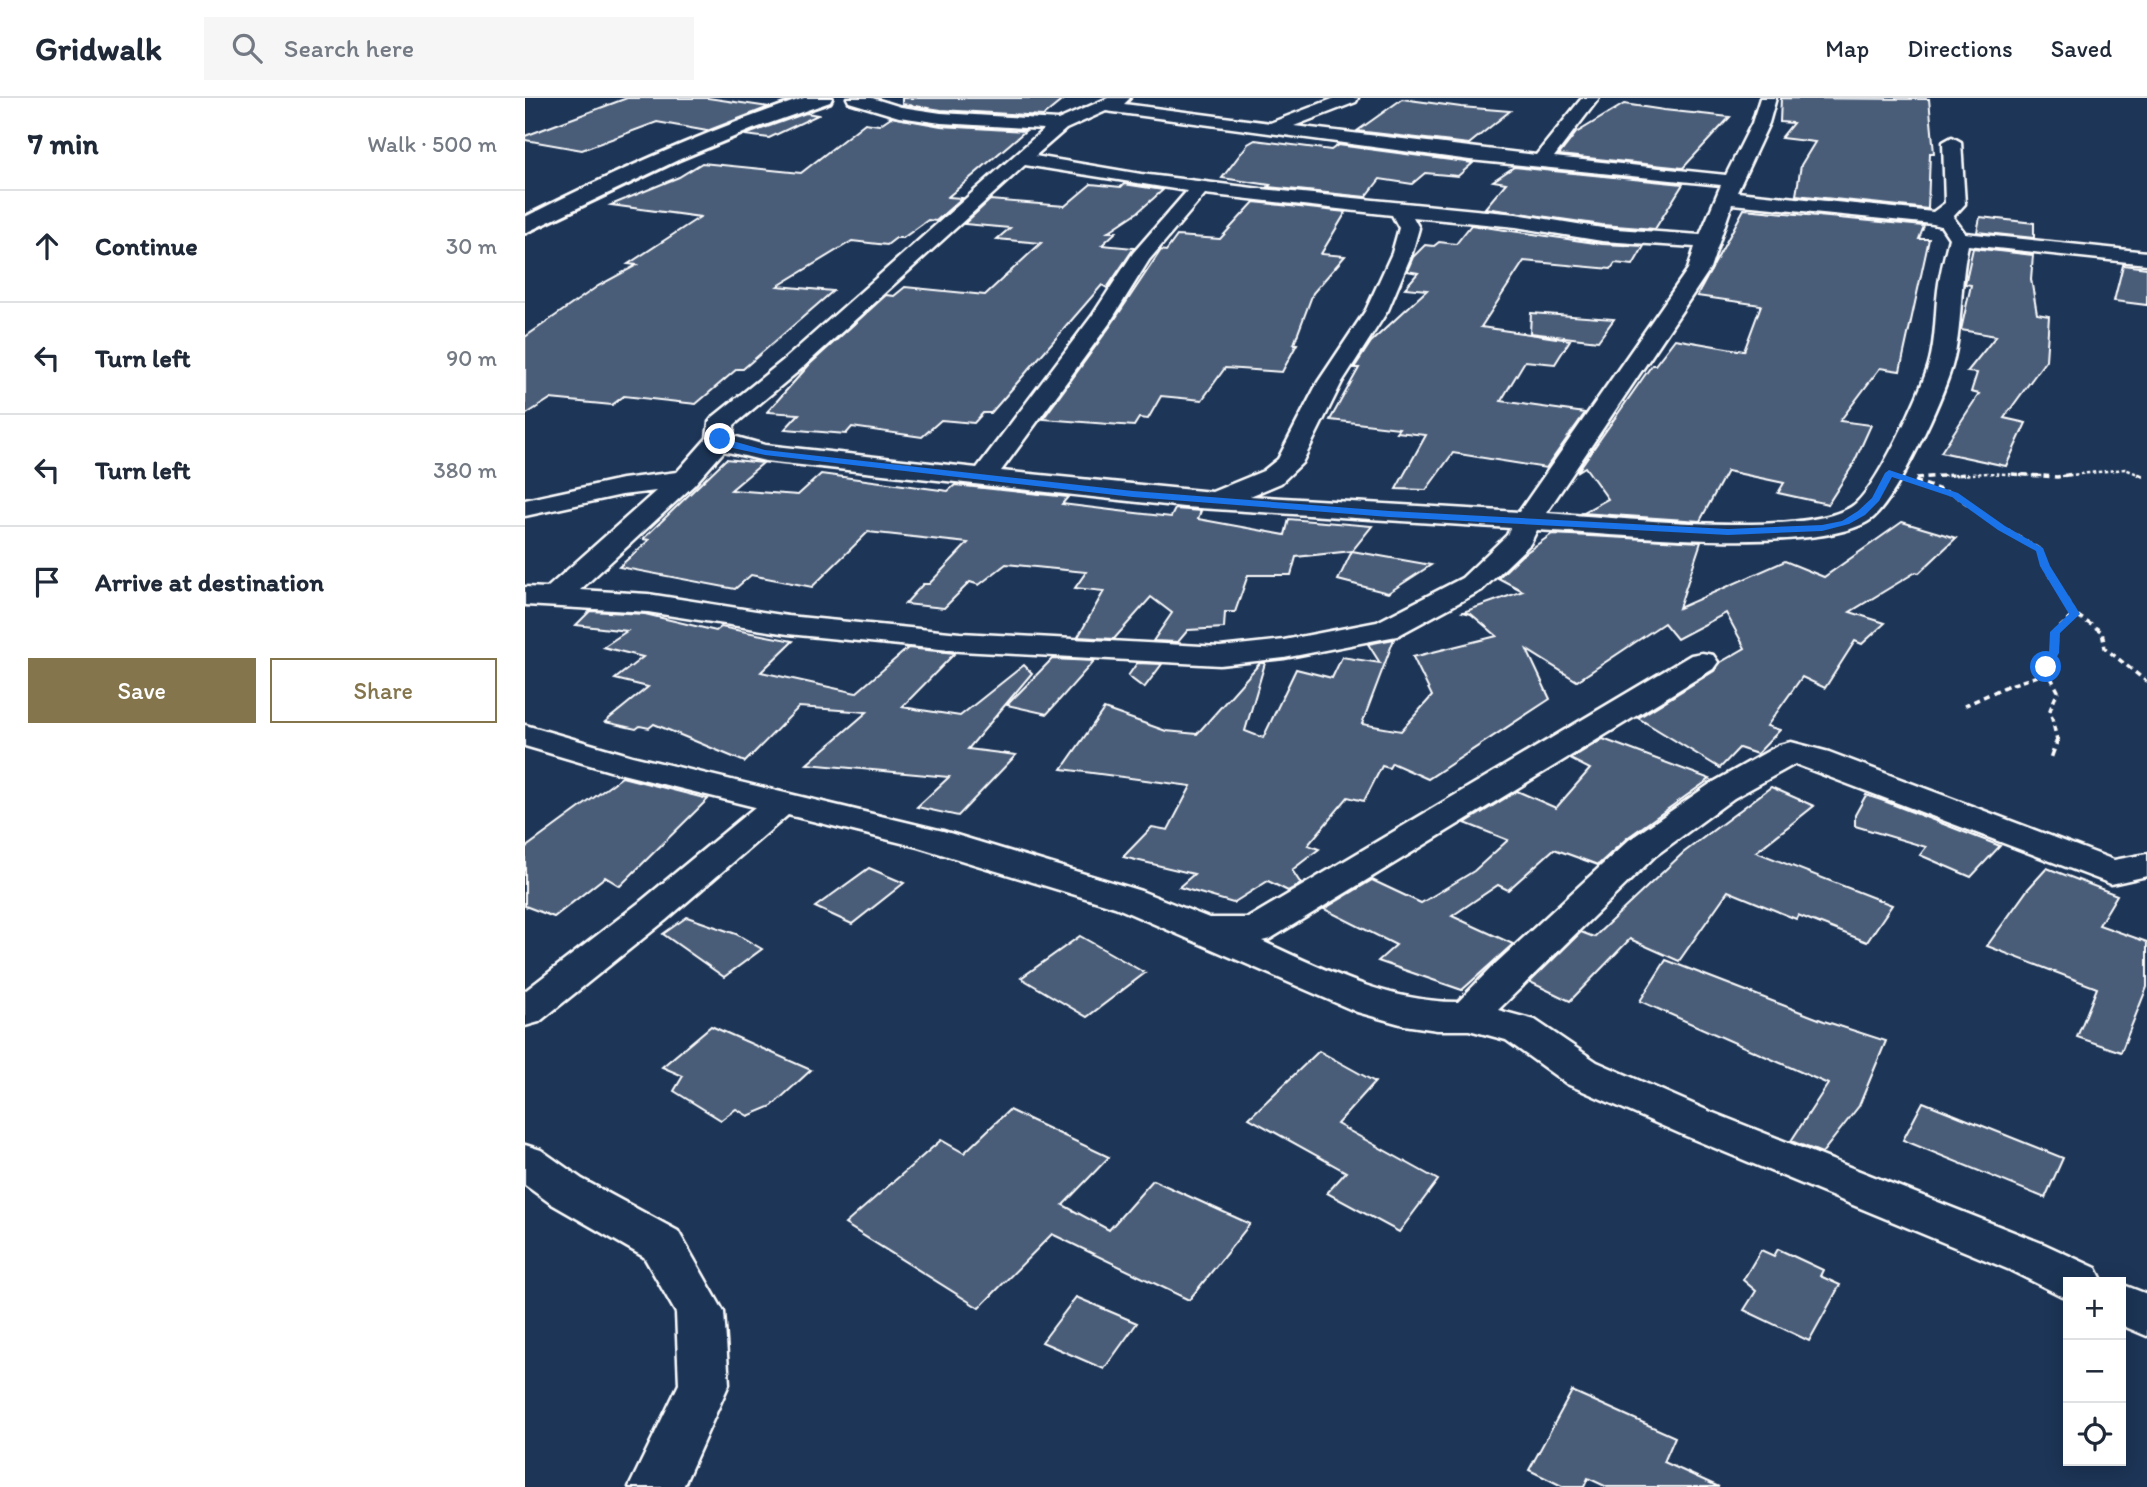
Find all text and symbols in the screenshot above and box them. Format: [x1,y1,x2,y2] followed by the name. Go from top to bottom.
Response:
[204,17,694,80] search box
[35,29,162,68] text: Gridwalk
[228,29,266,67] icon: search
[284,32,414,64] text: Search here
[1825,34,1869,63] text: Map
[1907,34,2013,63] text: Directions
[2051,34,2112,63] text: Saved
[28,125,99,162] text: 7 min
[367,130,497,158] text: Walk · 500 m
[28,227,66,265] icon: ahead
[95,230,198,262] text: Continue
[446,232,497,260] text: 30 m
[28,339,66,377] icon: left
[95,342,191,374] text: Turn left
[446,344,497,372] text: 90 m
[704,423,735,454] route end
[28,451,66,489] icon: left
[95,454,191,486] text: Turn left
[433,456,497,484] text: 380 m
[28,563,66,601] icon: arrive
[95,566,324,598] text: Arrive at destination
[2030,651,2061,682] route start
[28,658,256,723] button: Save
[270,658,497,723] button: Share
[2063,1277,2126,1466] map controls
[2063,1277,2126,1340] button: +
[2063,1340,2126,1403] button: −
[2063,1403,2126,1466] button: locate

